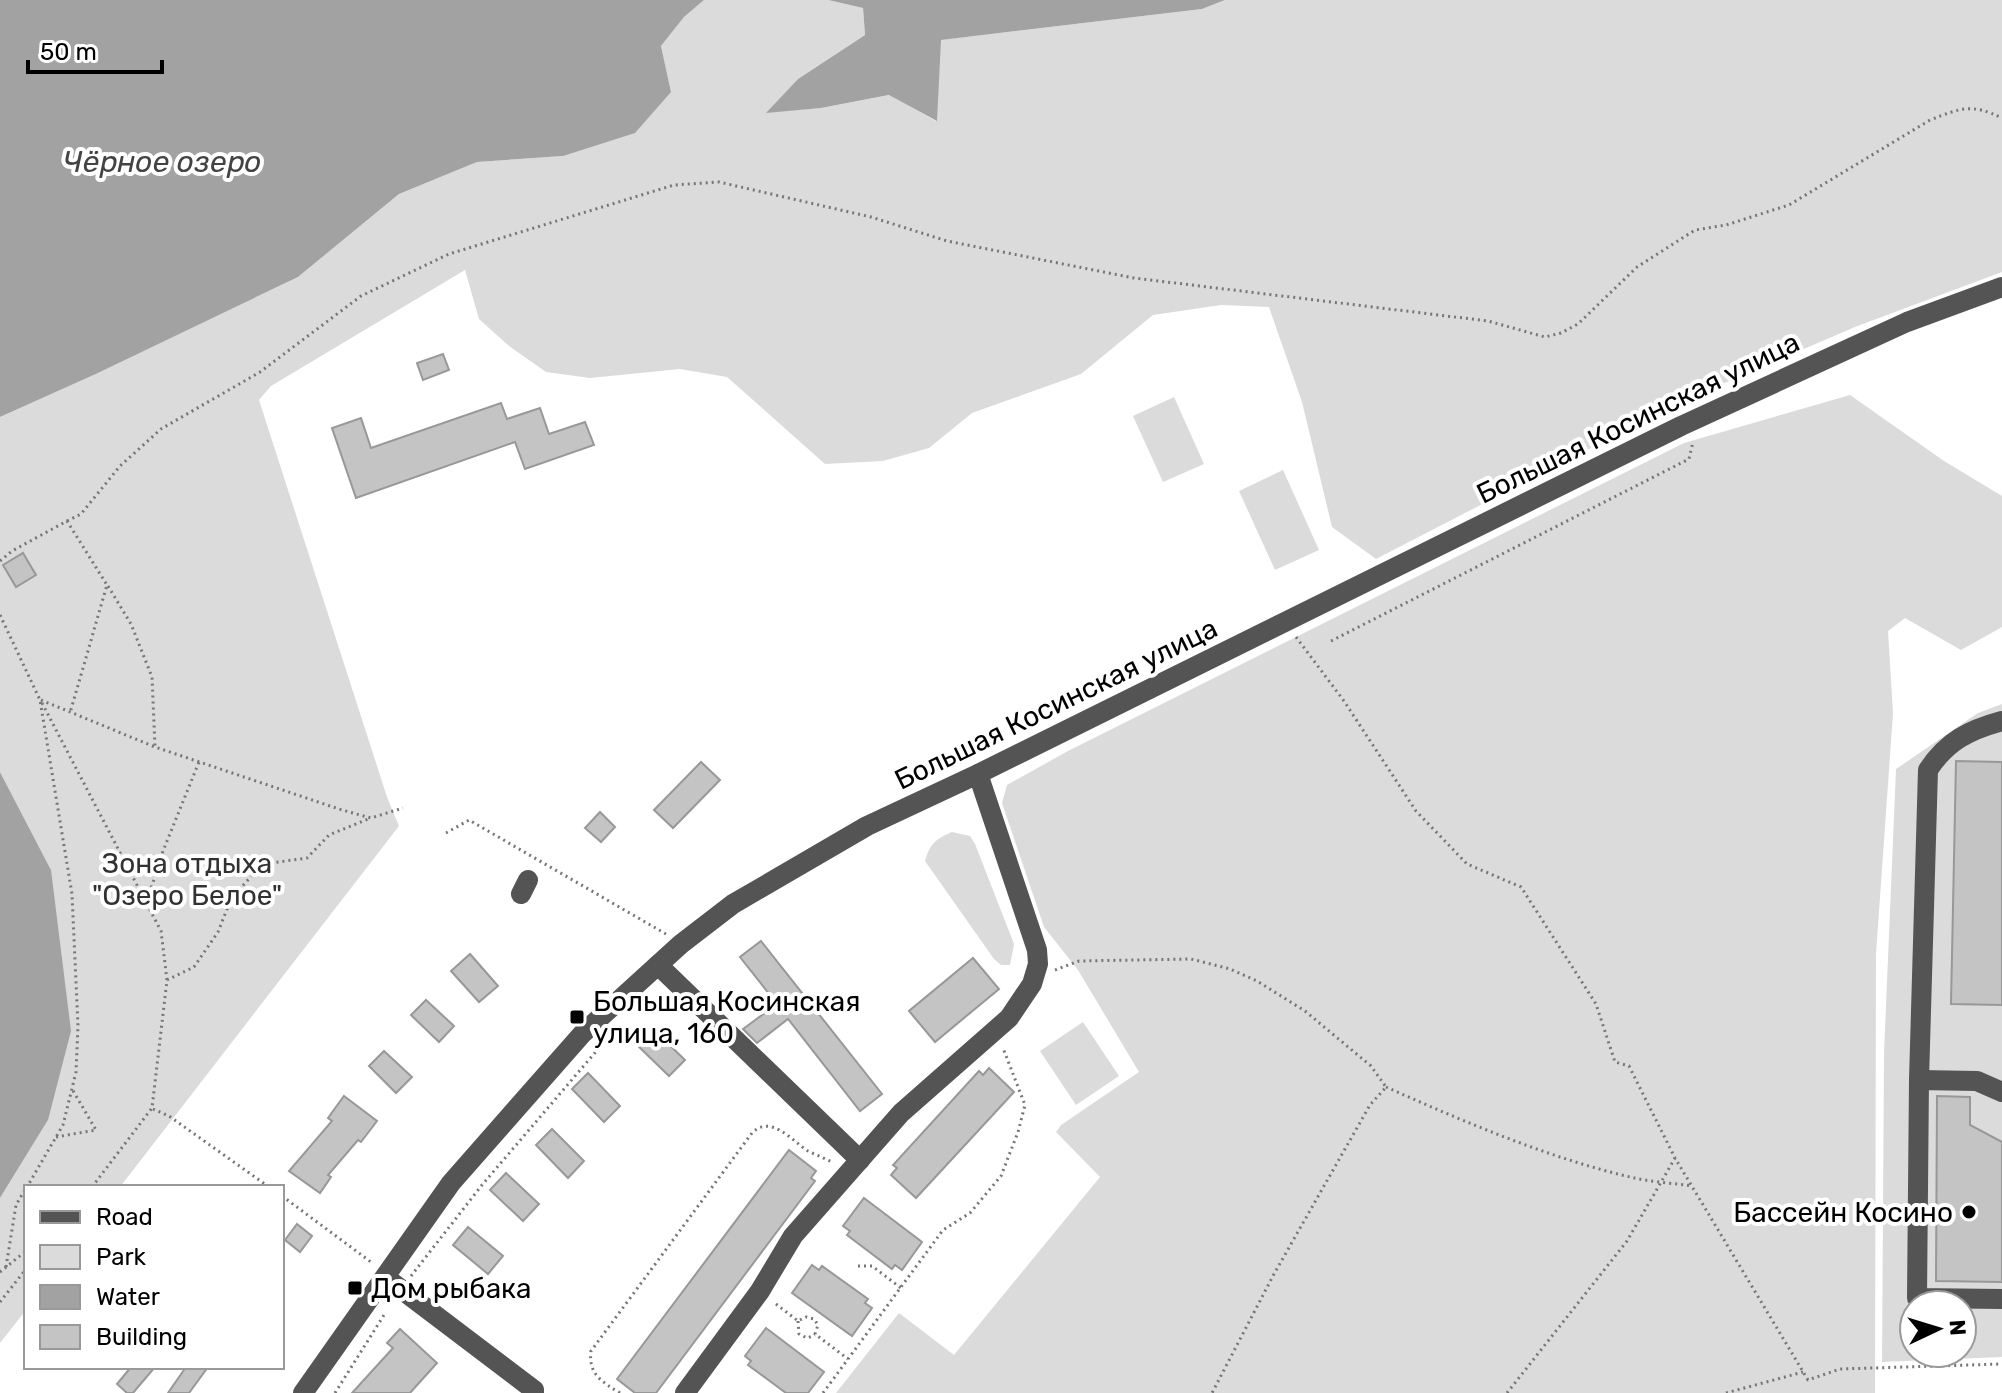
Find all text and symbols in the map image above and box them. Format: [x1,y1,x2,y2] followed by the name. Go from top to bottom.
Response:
[28,24,162,74] scale bar
[40,38,97,66] text: 50 m
[62,144,262,180] water label: Чёрное озеро
[1471,325,1805,511] street label: Большая Косинская улица
[889,611,1223,797] street label: Большая Косинская улица
[92,847,282,912] park label: Зона отдыха "Озеро Белое"
[593,985,861,1050] place label: Большая Косинская улица, 160
[568,1008,586,1026] marker: Большая Косинская улица, 160
[24,1185,284,1369] legend
[1733,1196,1953,1229] place label: Бассейн Косино
[96,1203,153,1231] text: Road
[1960,1203,1978,1221] marker: Бассейн Косино
[96,1243,147,1271] text: Park
[371,1272,532,1305] place label: Дом рыбака
[346,1279,364,1297] marker: Дом рыбака
[96,1283,160,1311] text: Water
[1898,1289,1978,1369] north arrow
[1943,1319,1971,1336] text: N
[96,1323,187,1351] text: Building

